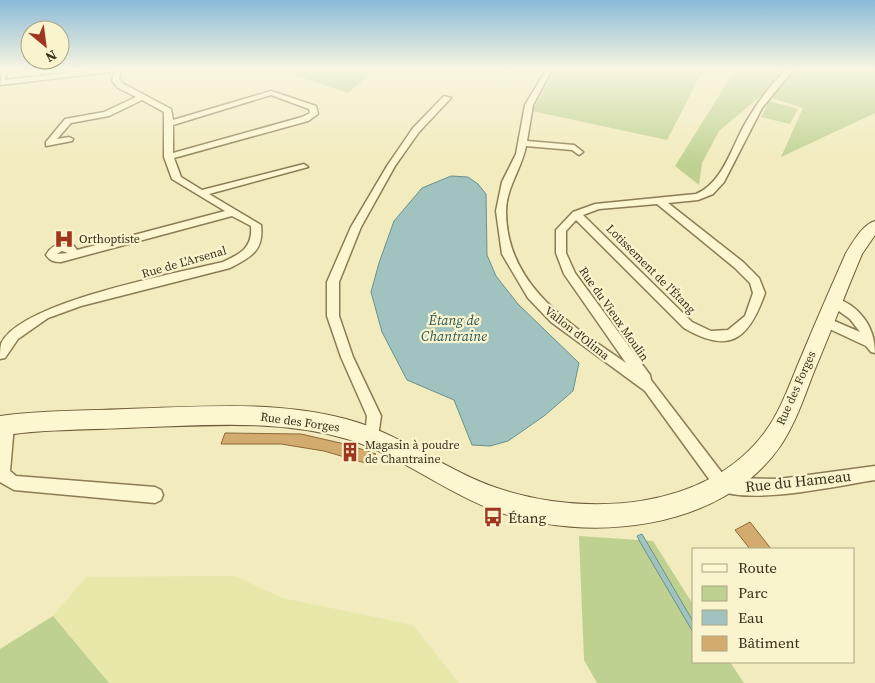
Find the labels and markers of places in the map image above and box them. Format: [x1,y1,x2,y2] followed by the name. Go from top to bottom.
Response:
[53,228,75,250] hospital icon: Orthoptiste
[79,231,140,247] place label: Orthoptiste
[365,437,460,467] place label: Magasin à poudre de Chantraine
[339,441,361,463] building icon: Magasin à poudre de Chantraine
[482,506,504,528] bus stop icon: Étang
[508,507,547,528] place label: Étang

